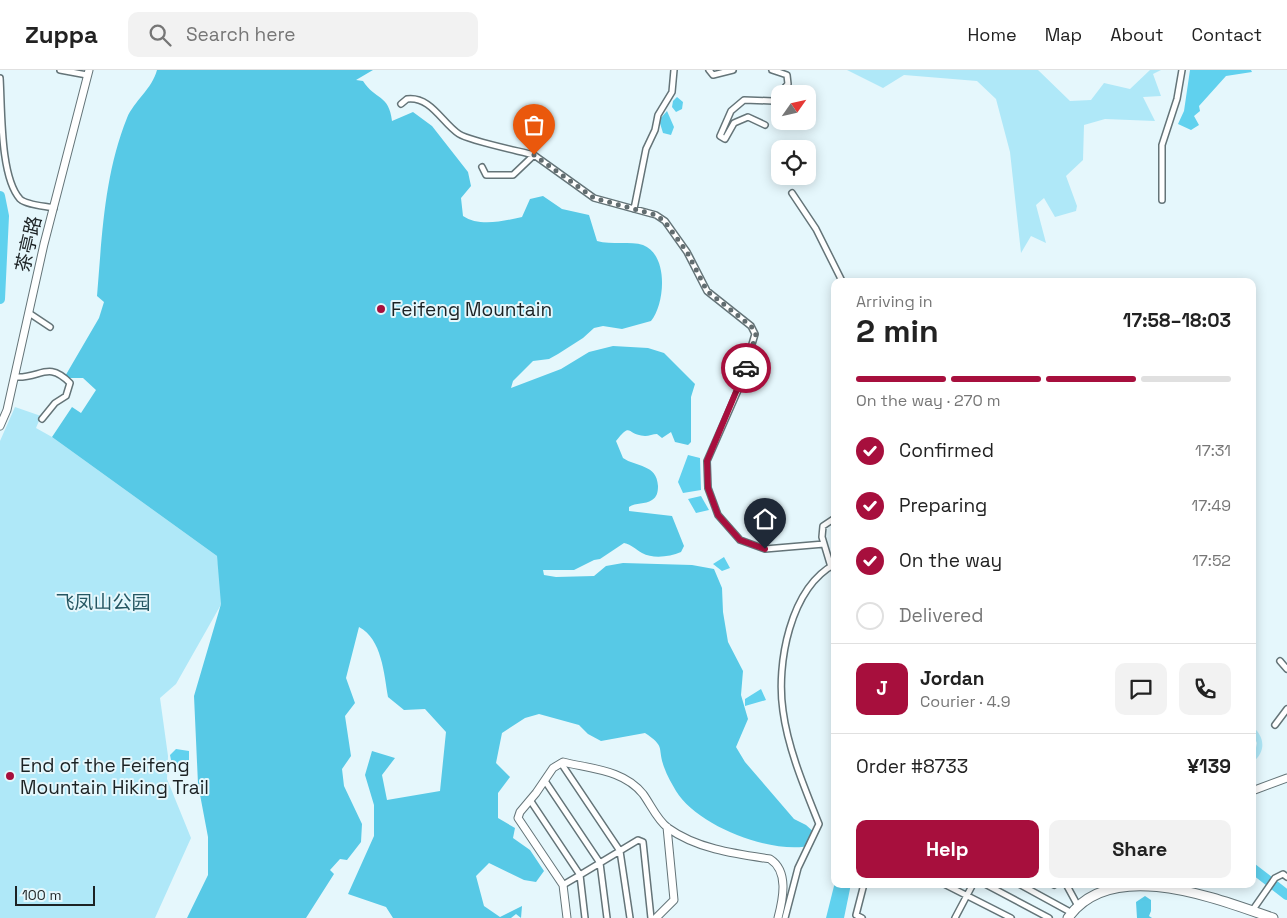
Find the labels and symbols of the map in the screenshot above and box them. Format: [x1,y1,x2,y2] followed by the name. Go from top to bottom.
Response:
[771,85,816,130] north arrow
[513,104,555,155] pin
[10,214,47,275] street label: 茶亭路
[391,297,552,322] place label: Feifeng Mountain
[375,303,387,315] marker: Feifeng Mountain
[721,343,771,393] courier
[744,498,786,549] pin
[55,590,151,615] park label: 飞凤山公园
[20,753,209,800] place label: End of the Feifeng Mountain Hiking Trail
[4,770,16,782] marker: End of the Feifeng Mountain Hiking Trail
[15,883,95,906] scale bar

